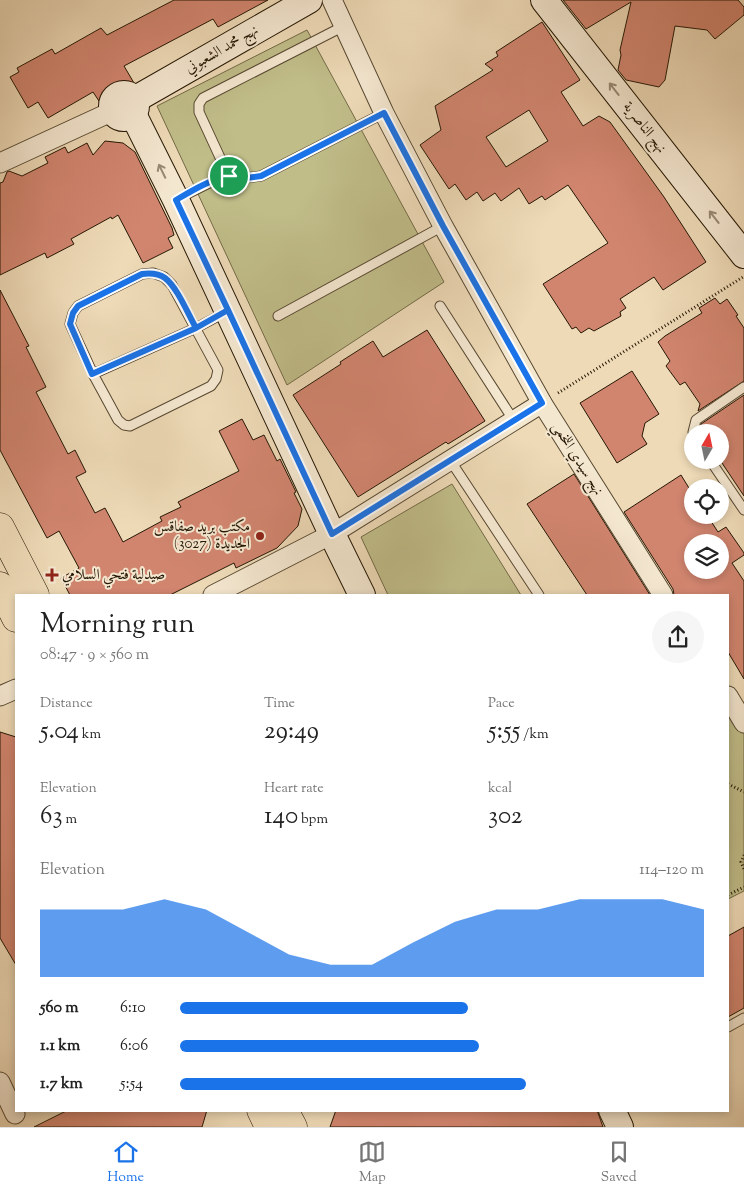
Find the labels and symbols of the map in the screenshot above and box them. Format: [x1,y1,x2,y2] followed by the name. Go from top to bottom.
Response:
[181,20,264,81] street label: نهج محمد الشعبوني
[608,83,619,96] one-way arrow
[616,98,671,159] street label: نهج الناصرية
[208,155,250,197] pin
[157,164,166,179] one-way arrow
[709,210,719,224] one-way arrow
[544,418,608,501] street label: نهج سيدي اللخمي
[684,424,729,469] north arrow
[154,517,250,555] place label: مكتب بريد صفاقس الجديدة (3027)
[254,530,266,542] marker: مكتب بريد صفاقس الجديدة (3027)
[62,565,165,588] place label: صيدلية فتحي السلامي
[46,569,58,581] marker: صيدلية فتحي السلامي

